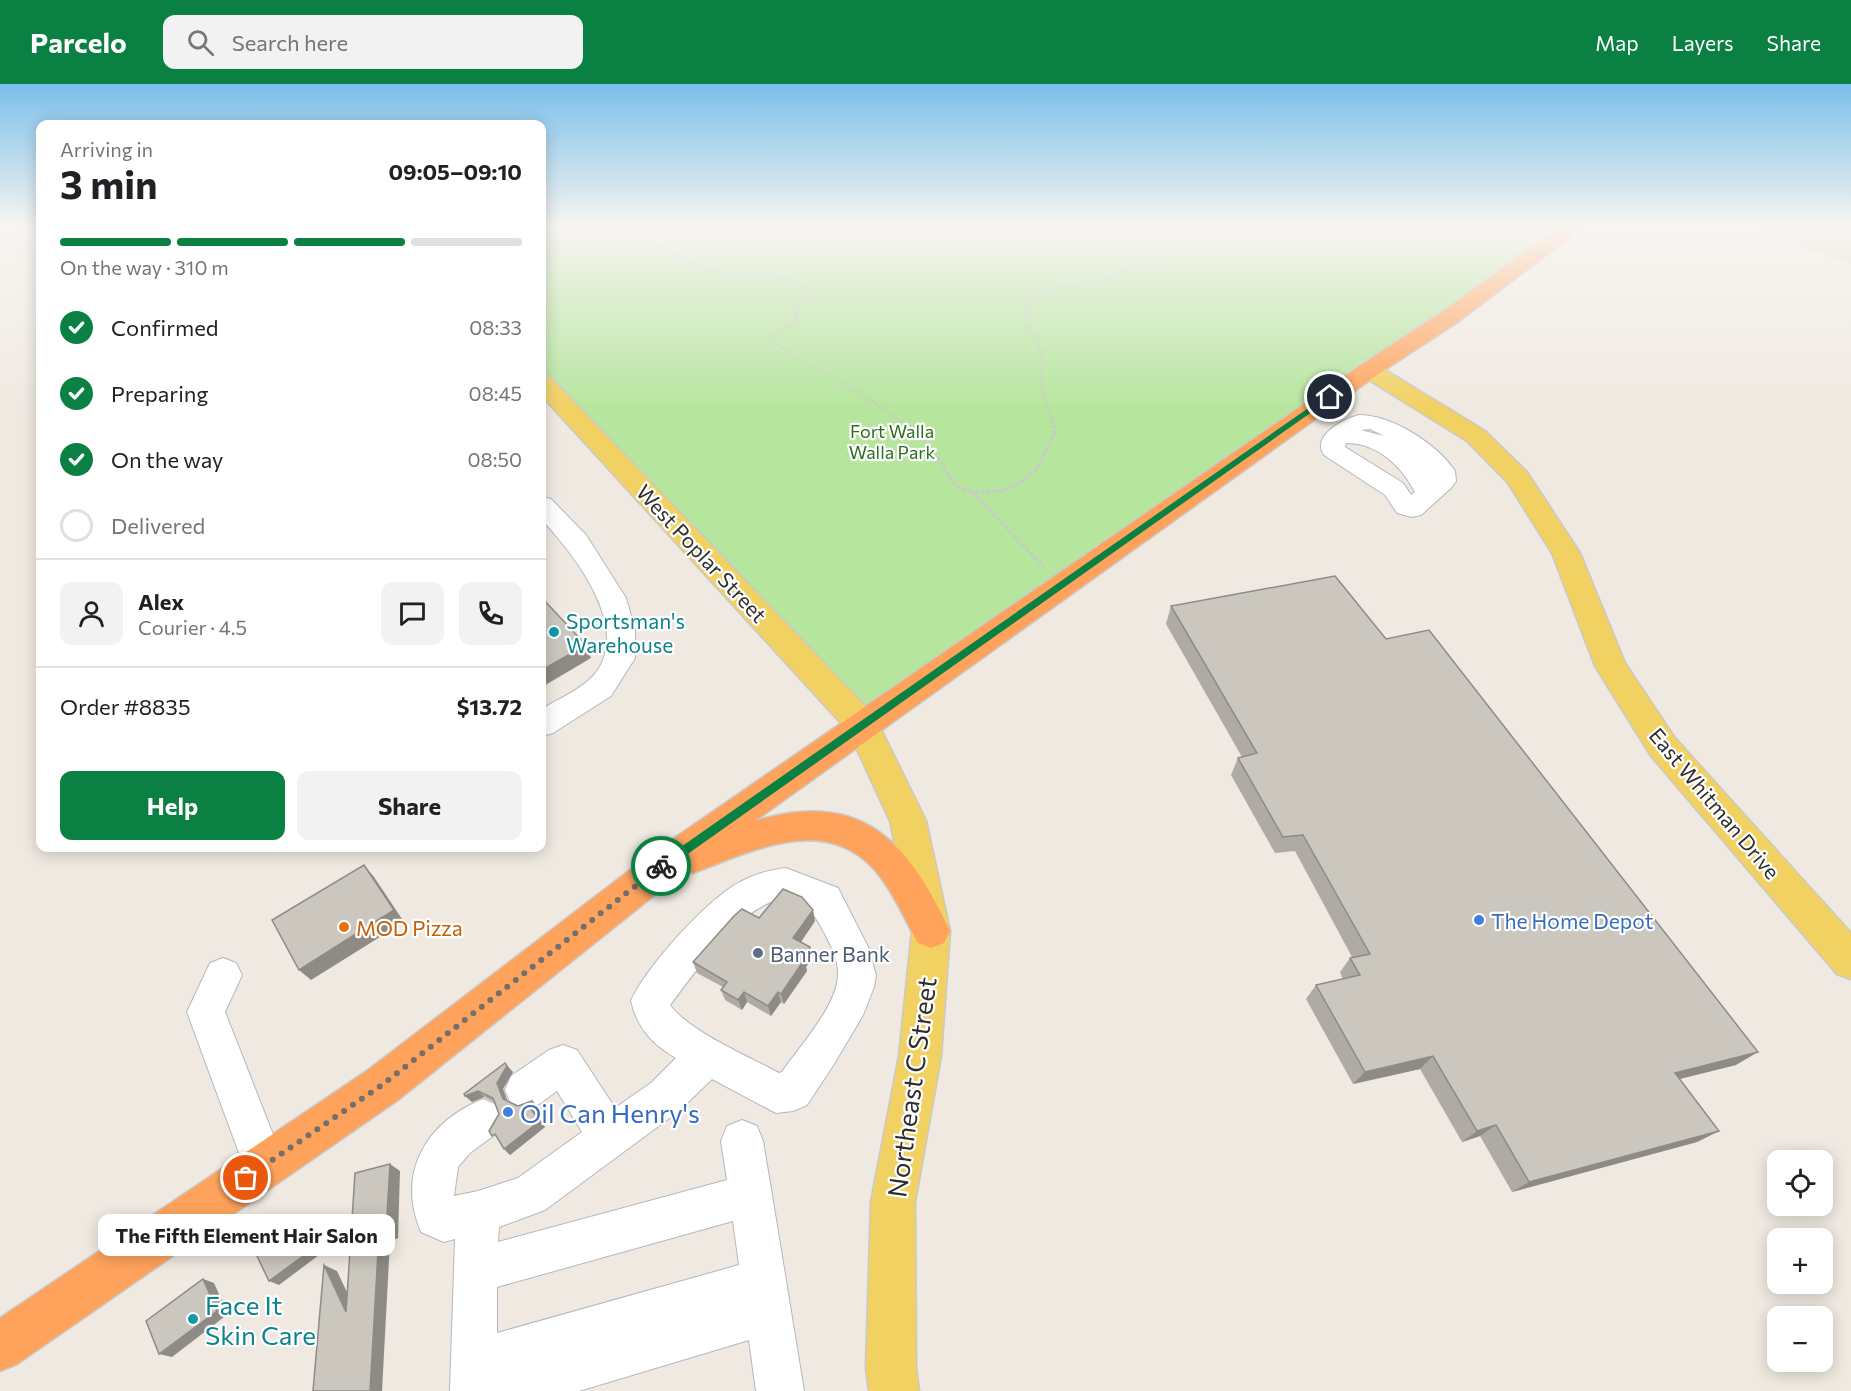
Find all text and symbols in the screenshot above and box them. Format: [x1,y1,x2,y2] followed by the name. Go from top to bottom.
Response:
[163,15,583,69] search box
[30,25,127,59] text: Parcelo
[184,26,217,59] icon: search
[232,29,348,56] text: Search here
[1595,30,1639,55] text: Map
[1672,30,1734,55] text: Layers
[1767,30,1821,55] text: Share
[60,137,153,161] text: Arriving in
[388,158,522,185] text: 09:05–09:10
[60,159,158,207] text: 3 min
[60,255,229,279] text: On the way · 310 m
[60,311,93,344] icon: check
[111,314,218,341] text: Confirmed
[469,315,522,339] text: 08:33
[1304,371,1355,422] pin
[60,377,93,410] icon: check
[111,380,208,407] text: Preparing
[1313,380,1346,413] icon: home
[469,381,522,405] text: 08:45
[849,420,935,463] park label: Fort Walla Walla Park
[60,443,93,476] icon: check
[111,446,223,473] text: On the way
[468,447,522,471] text: 08:50
[632,479,772,627] street label: West Poplar Street
[111,512,205,539] text: Delivered
[60,582,123,645] button: person
[381,582,444,645] button: chat
[459,582,522,645] button: phone
[138,588,184,615] text: Alex
[566,608,685,657] place label: Sportsman's Warehouse
[138,615,247,639] text: Courier · 4.5
[547,625,561,639] marker: Sportsman's Warehouse
[60,693,191,720] text: Order #8835
[457,693,522,720] text: $13.72
[1645,723,1785,883] street label: East Whitman Drive
[60,771,285,840] button: Help
[297,771,522,840] button: Share
[631,836,691,896] courier
[645,850,678,883] icon: bike
[1491,908,1653,933] place label: The Home Depot
[1472,913,1486,927] marker: The Home Depot
[356,915,463,940] place label: MOD Pizza
[337,920,351,934] marker: MOD Pizza
[770,941,890,966] place label: Banner Bank
[751,946,765,960] marker: Banner Bank
[880,975,942,1199] street label: Northeast C Street
[520,1097,700,1128] place label: Oil Can Henry's
[501,1105,515,1119] marker: Oil Can Henry's
[1767,1150,1833,1372] map controls
[1767,1150,1833,1216] button: locate
[220,1152,271,1203] pin
[229,1161,262,1194] icon: bag
[98,1214,394,1256] callout: The Fifth Element Hair Salon
[115,1223,378,1247] text: The Fifth Element Hair Salon
[1767,1228,1833,1294] button: +
[205,1289,316,1350] place label: Face It Skin Care
[1767,1306,1833,1372] button: −
[186,1312,200,1326] marker: Face It Skin Care

